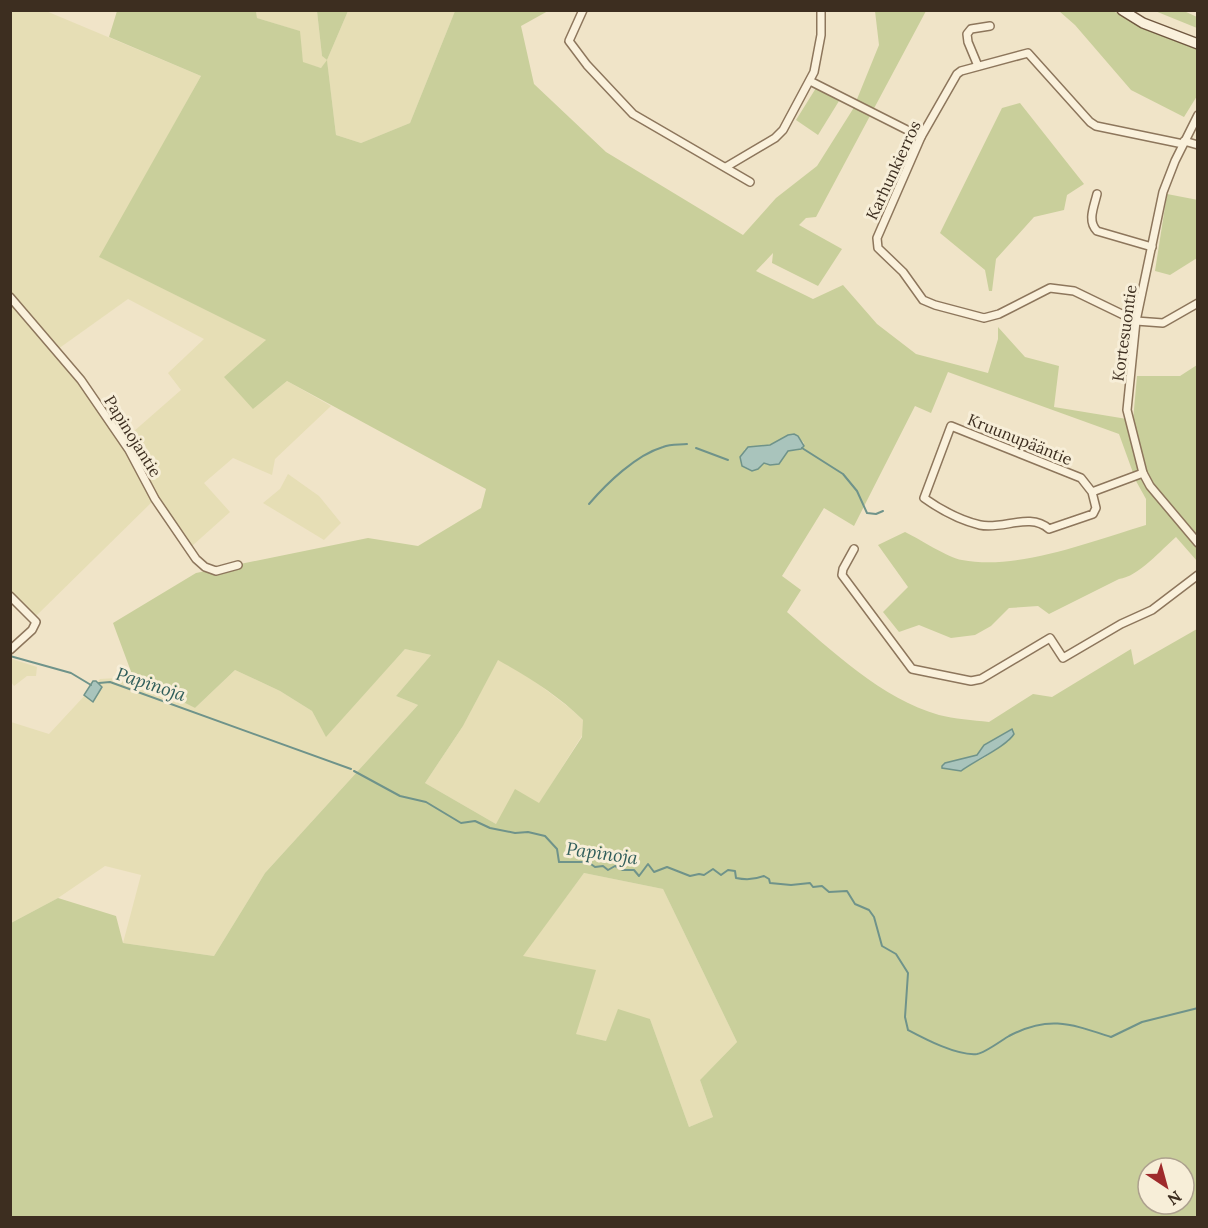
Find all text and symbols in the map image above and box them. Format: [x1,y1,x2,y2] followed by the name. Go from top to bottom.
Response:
[861,117,925,223] street label: Karhunkierros
[1107,283,1141,383] street label: Kortesuontie
[100,392,166,481] street label: Papinojantie
[965,409,1076,469] street label: Kruunupääntie
[113,662,189,706] water label: Papinoja
[565,837,639,869] water label: Papinoja
[1136,1156,1196,1216] north arrow
[1164,1186,1186,1210] text: N

